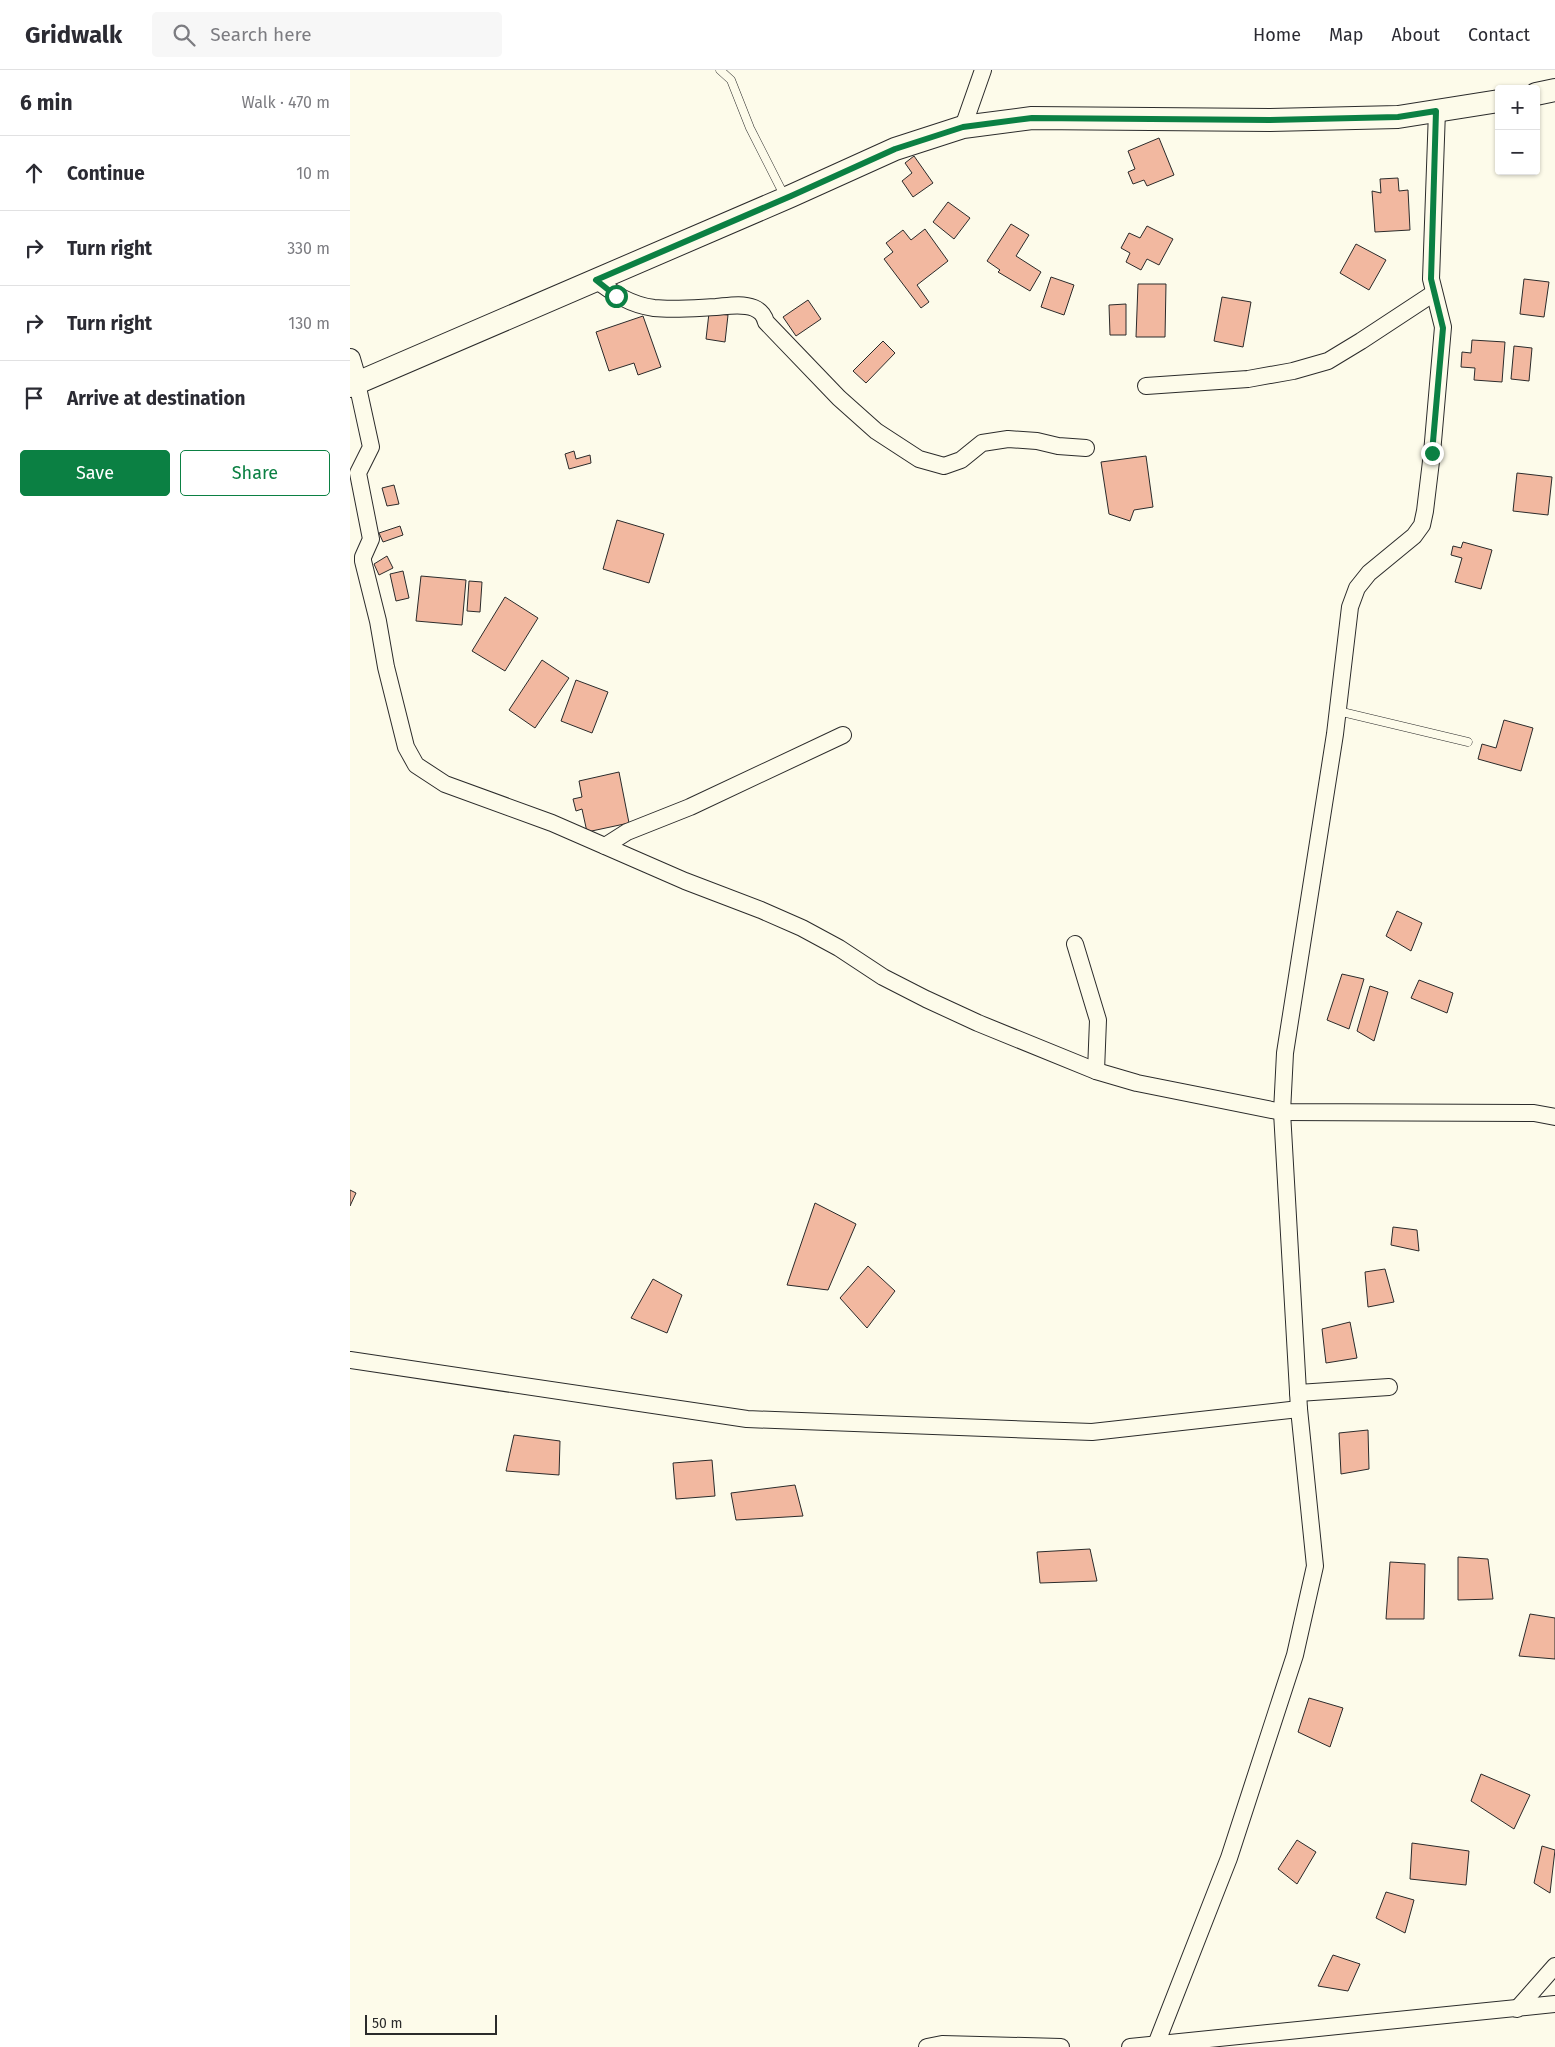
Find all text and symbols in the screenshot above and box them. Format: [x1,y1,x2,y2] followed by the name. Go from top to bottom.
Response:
[152,12,502,57] search box
[25,21,122,49] text: Gridwalk
[170,21,198,49] icon: search
[210,23,312,46] text: Search here
[1253,24,1301,46] text: Home
[1329,24,1363,46] text: Map
[1391,24,1440,46] text: About
[1468,24,1530,46] text: Contact
[1495,85,1540,175] map controls
[1495,85,1540,130] button: +
[20,90,73,116] text: 6 min
[242,93,330,112] text: Walk · 470 m
[1495,130,1540,175] button: −
[20,159,48,187] icon: ahead
[67,162,145,185] text: Continue
[296,164,330,183] text: 10 m
[20,234,48,262] icon: right
[67,237,152,260] text: Turn right
[287,239,330,258] text: 330 m
[605,285,628,308] route start
[20,309,48,337] icon: right
[67,312,152,335] text: Turn right
[288,314,330,333] text: 130 m
[20,384,48,412] icon: arrive
[67,387,246,410] text: Arrive at destination
[1421,442,1444,465] route end
[20,450,170,496] button: Save
[180,450,330,496] button: Share
[365,2012,498,2035] scale bar
[372,2015,403,2032] text: 50 m

